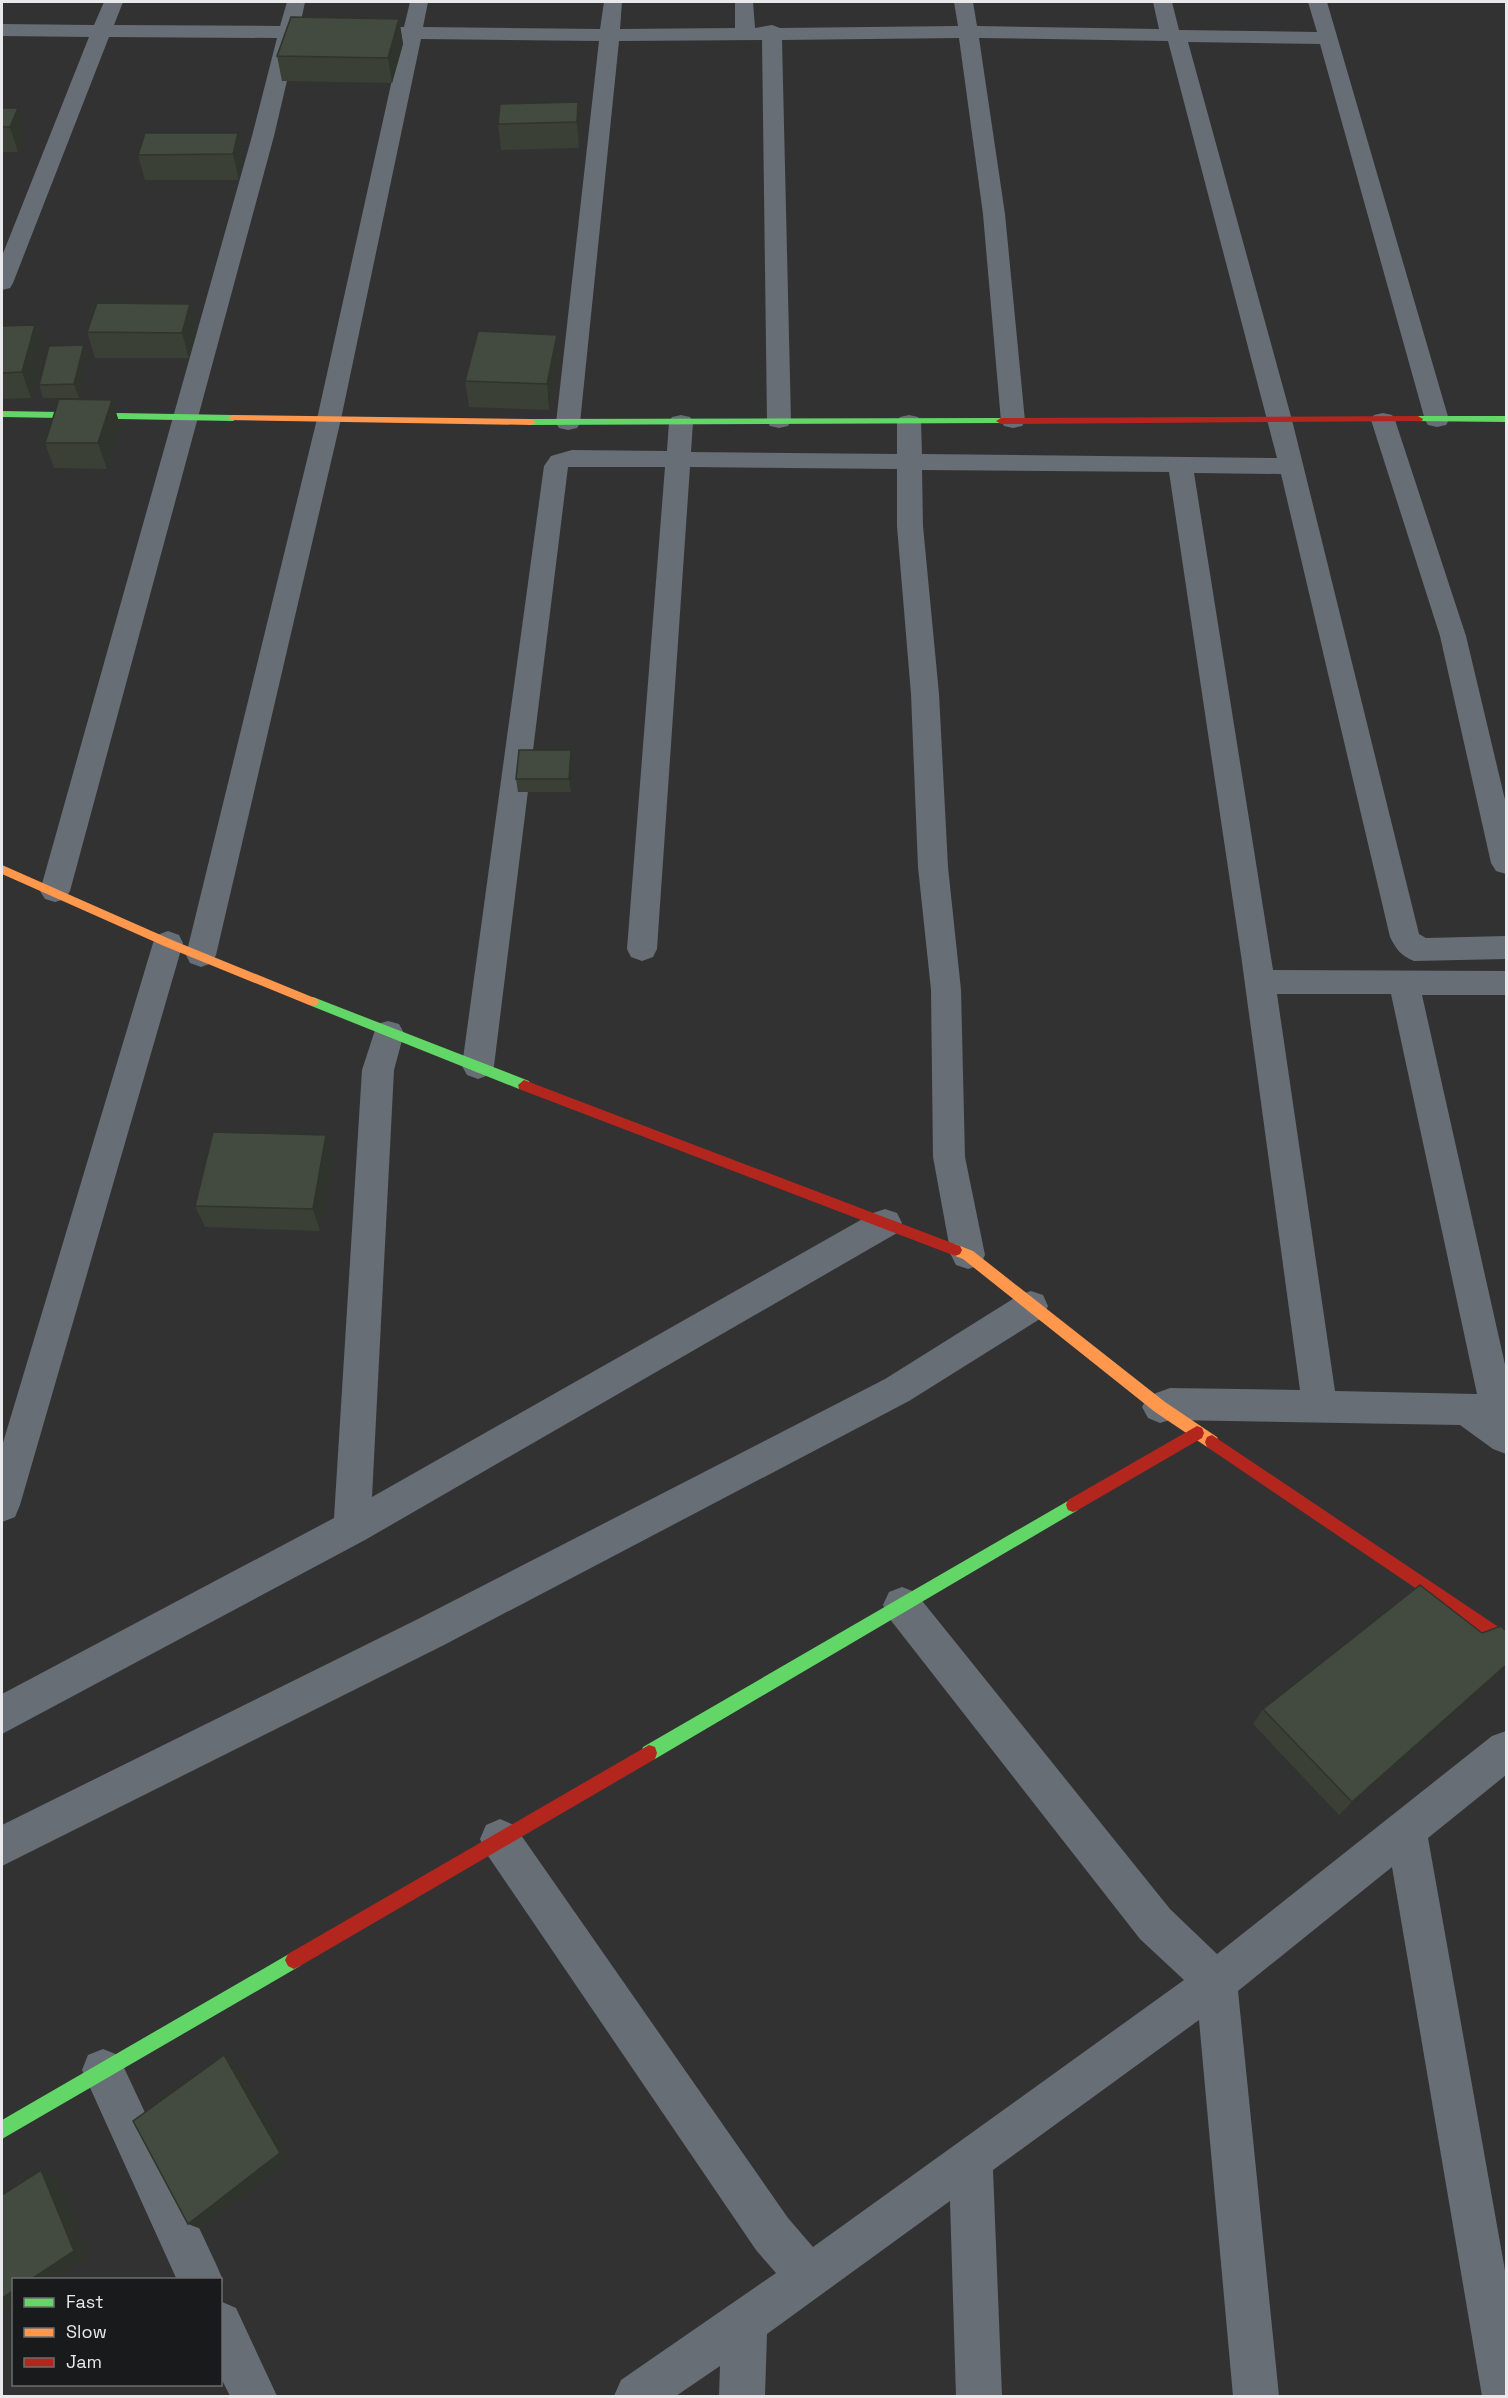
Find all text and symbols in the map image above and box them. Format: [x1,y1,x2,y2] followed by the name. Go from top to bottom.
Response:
[12,2278,222,2386] legend
[66,2290,103,2313] text: Fast
[66,2320,107,2343] text: Slow
[66,2350,102,2373] text: Jam

